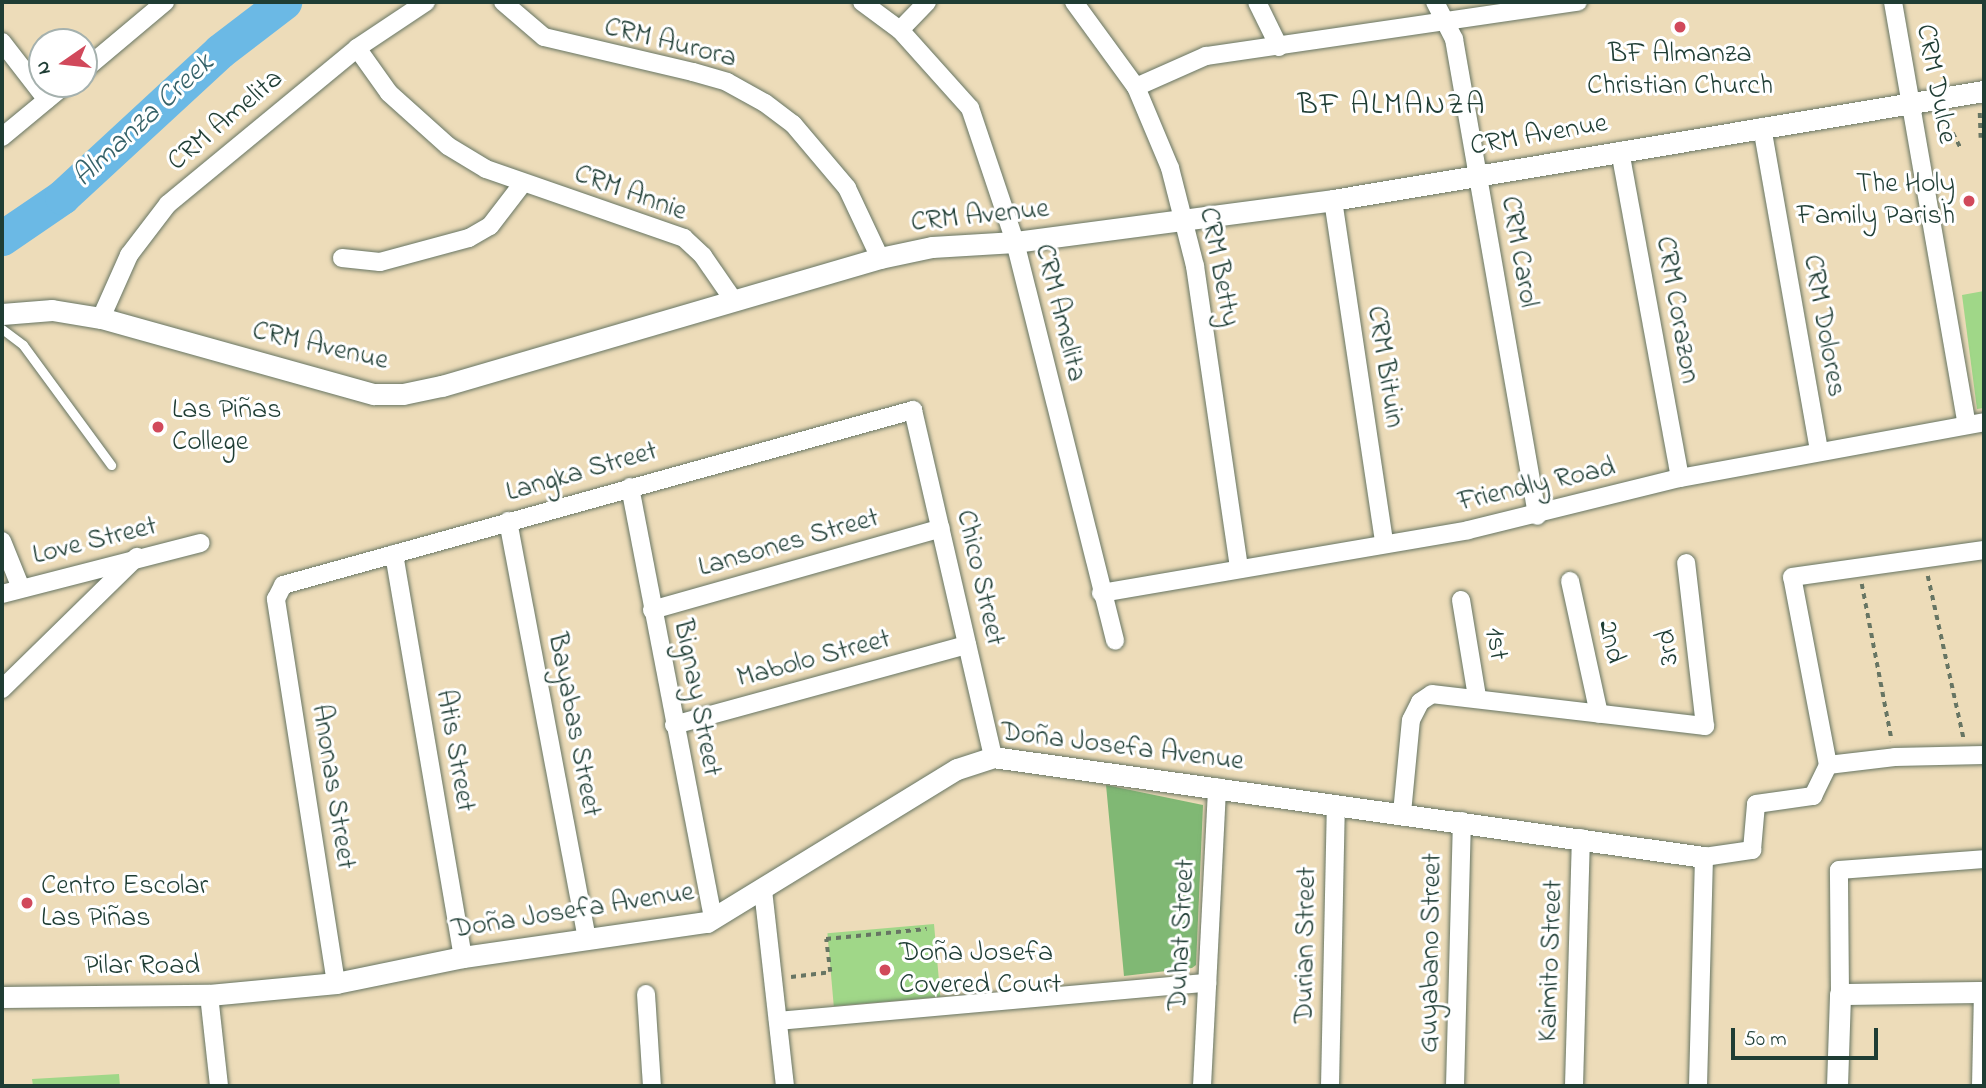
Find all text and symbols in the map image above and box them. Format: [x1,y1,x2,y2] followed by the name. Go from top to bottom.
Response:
[600,11,740,77] street label: CRM Aurora
[1672,19,1688,35] marker: BF Almanza Christian Church
[1907,21,1963,147] street label: CRM Dulce
[28,28,98,98] north arrow
[1587,38,1773,104] place label: BF Almanza Christian Church
[66,47,222,195] water label: Almanza Creek
[29,58,59,77] text: N
[161,63,291,179] street label: CRM Amelita
[1299,88,1485,124] district label: BF ALMANZA
[1468,107,1610,165] street label: CRM Avenue
[569,158,691,230] street label: CRM Annie
[1797,168,1955,234] place label: The Holy Family Parish
[909,193,1051,241] street label: CRM Avenue
[1961,193,1977,209] marker: The Holy Family Parish
[1492,194,1544,310] street label: CRM Carol
[1190,205,1246,329] street label: CRM Betty
[1647,234,1705,386] street label: CRM Corazon
[1026,241,1092,385] street label: CRM Amelita
[1794,252,1852,400] street label: CRM Dolores
[1358,304,1410,430] street label: CRM Bituin
[249,315,391,379] street label: CRM Avenue
[172,394,281,460] place label: Las Piñas College
[150,419,166,435] marker: Las Piñas College
[503,435,661,511] street label: Langka Street
[1455,452,1619,520] street label: Friendly Road
[695,502,883,586] street label: Lansones Street
[947,507,1011,649] street label: Chico Street
[29,510,161,574] street label: Love Street
[664,617,728,779] street label: Bignay Street
[1589,617,1631,667] street label: 2nd
[734,623,894,697] street label: Mabolo Street
[1476,625,1514,663] street label: 1st
[1650,627,1688,667] street label: 3rd
[539,630,607,820] street label: Bayabas Street
[427,687,481,815] street label: Atis Street
[302,702,362,872] street label: Anonas Street
[998,716,1246,780] street label: Doña Josefa Avenue
[1413,853,1451,1053] street label: Guyabano Street
[1162,858,1204,1012] street label: Duhat Street
[1289,866,1325,1024] street label: Durian Street
[41,870,208,936] place label: Centro Escolar Las Piñas
[449,876,697,948] street label: Doña Josefa Avenue
[1532,879,1572,1043] street label: Kaimito Street
[19,895,35,911] marker: Centro Escolar Las Piñas
[899,937,1061,1003] place label: Doña Josefa Covered Court
[84,950,200,984] street label: Pilar Road
[877,962,893,978] marker: Doña Josefa Covered Court
[1734,1014,1881,1058] scale bar
[1744,1025,1787,1055] text: 50 m

